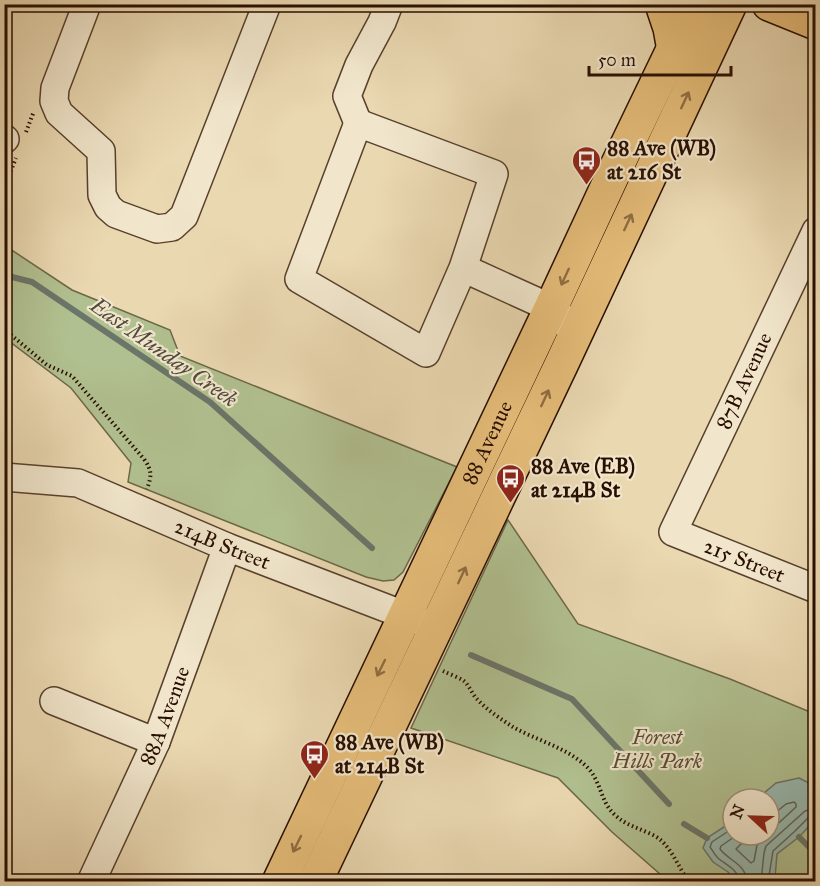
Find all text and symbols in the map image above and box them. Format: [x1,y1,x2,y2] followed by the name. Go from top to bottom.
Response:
[589,39,732,77] scale bar
[598,49,636,71] text: 50 m
[680,91,692,109] one-way arrow
[607,135,716,185] place label: 88 Ave (WB) at 216 St
[570,144,602,186] bus stop icon: 88 Ave (WB) at 216 St
[623,213,635,231] one-way arrow
[559,268,571,286] one-way arrow
[84,291,243,413] water label: East Munday Creek
[710,328,778,434] street label: 87B Avenue
[540,390,552,408] one-way arrow
[456,396,518,489] street label: 88 Avenue
[531,453,635,503] place label: 88 Ave (EB) at 214B St
[494,462,526,504] bus stop icon: 88 Ave (EB) at 214B St
[171,513,274,575] street label: 214B Street
[700,533,789,588] street label: 215 Street
[456,566,468,584] one-way arrow
[374,658,386,676] one-way arrow
[134,662,196,770] street label: 88A Avenue
[611,724,703,774] park label: Forest Hills Park
[335,729,444,779] place label: 88 Ave (WB) at 214B St
[298,738,330,780] bus stop icon: 88 Ave (WB) at 214B St
[721,787,781,847] north arrow
[726,801,749,821] text: N
[290,834,302,852] one-way arrow

